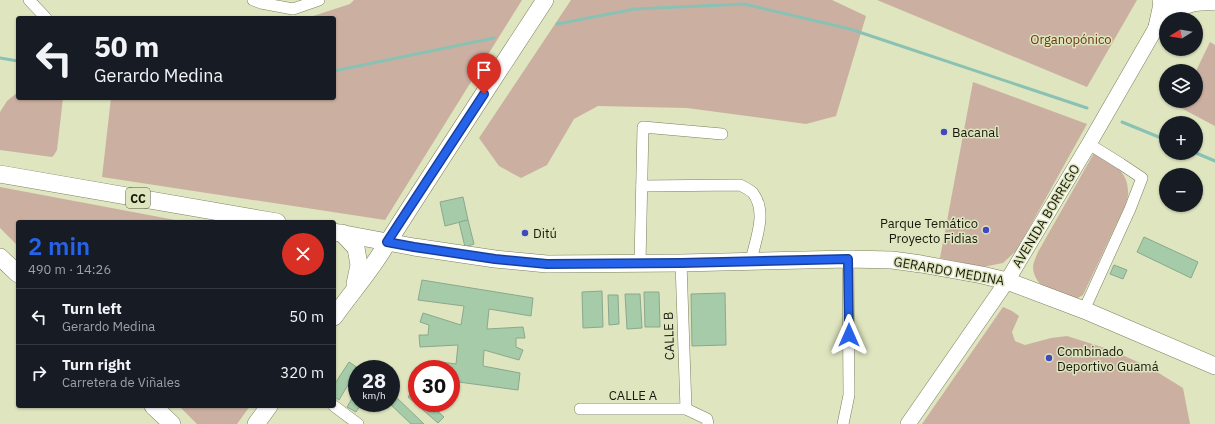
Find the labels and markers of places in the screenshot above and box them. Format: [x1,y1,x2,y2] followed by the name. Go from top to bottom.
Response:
[467,53,501,94] pin
[952,124,999,141] place label: Bacanal
[939,127,949,137] marker: Bacanal
[880,215,978,247] place label: Parque Temático Proyecto Fidias
[533,225,557,242] place label: Ditú
[981,225,991,235] marker: Parque Temático Proyecto Fidias
[520,228,530,238] marker: Ditú
[1057,343,1159,375] place label: Combinado Deportivo Guamá
[1044,353,1054,363] marker: Combinado Deportivo Guamá

